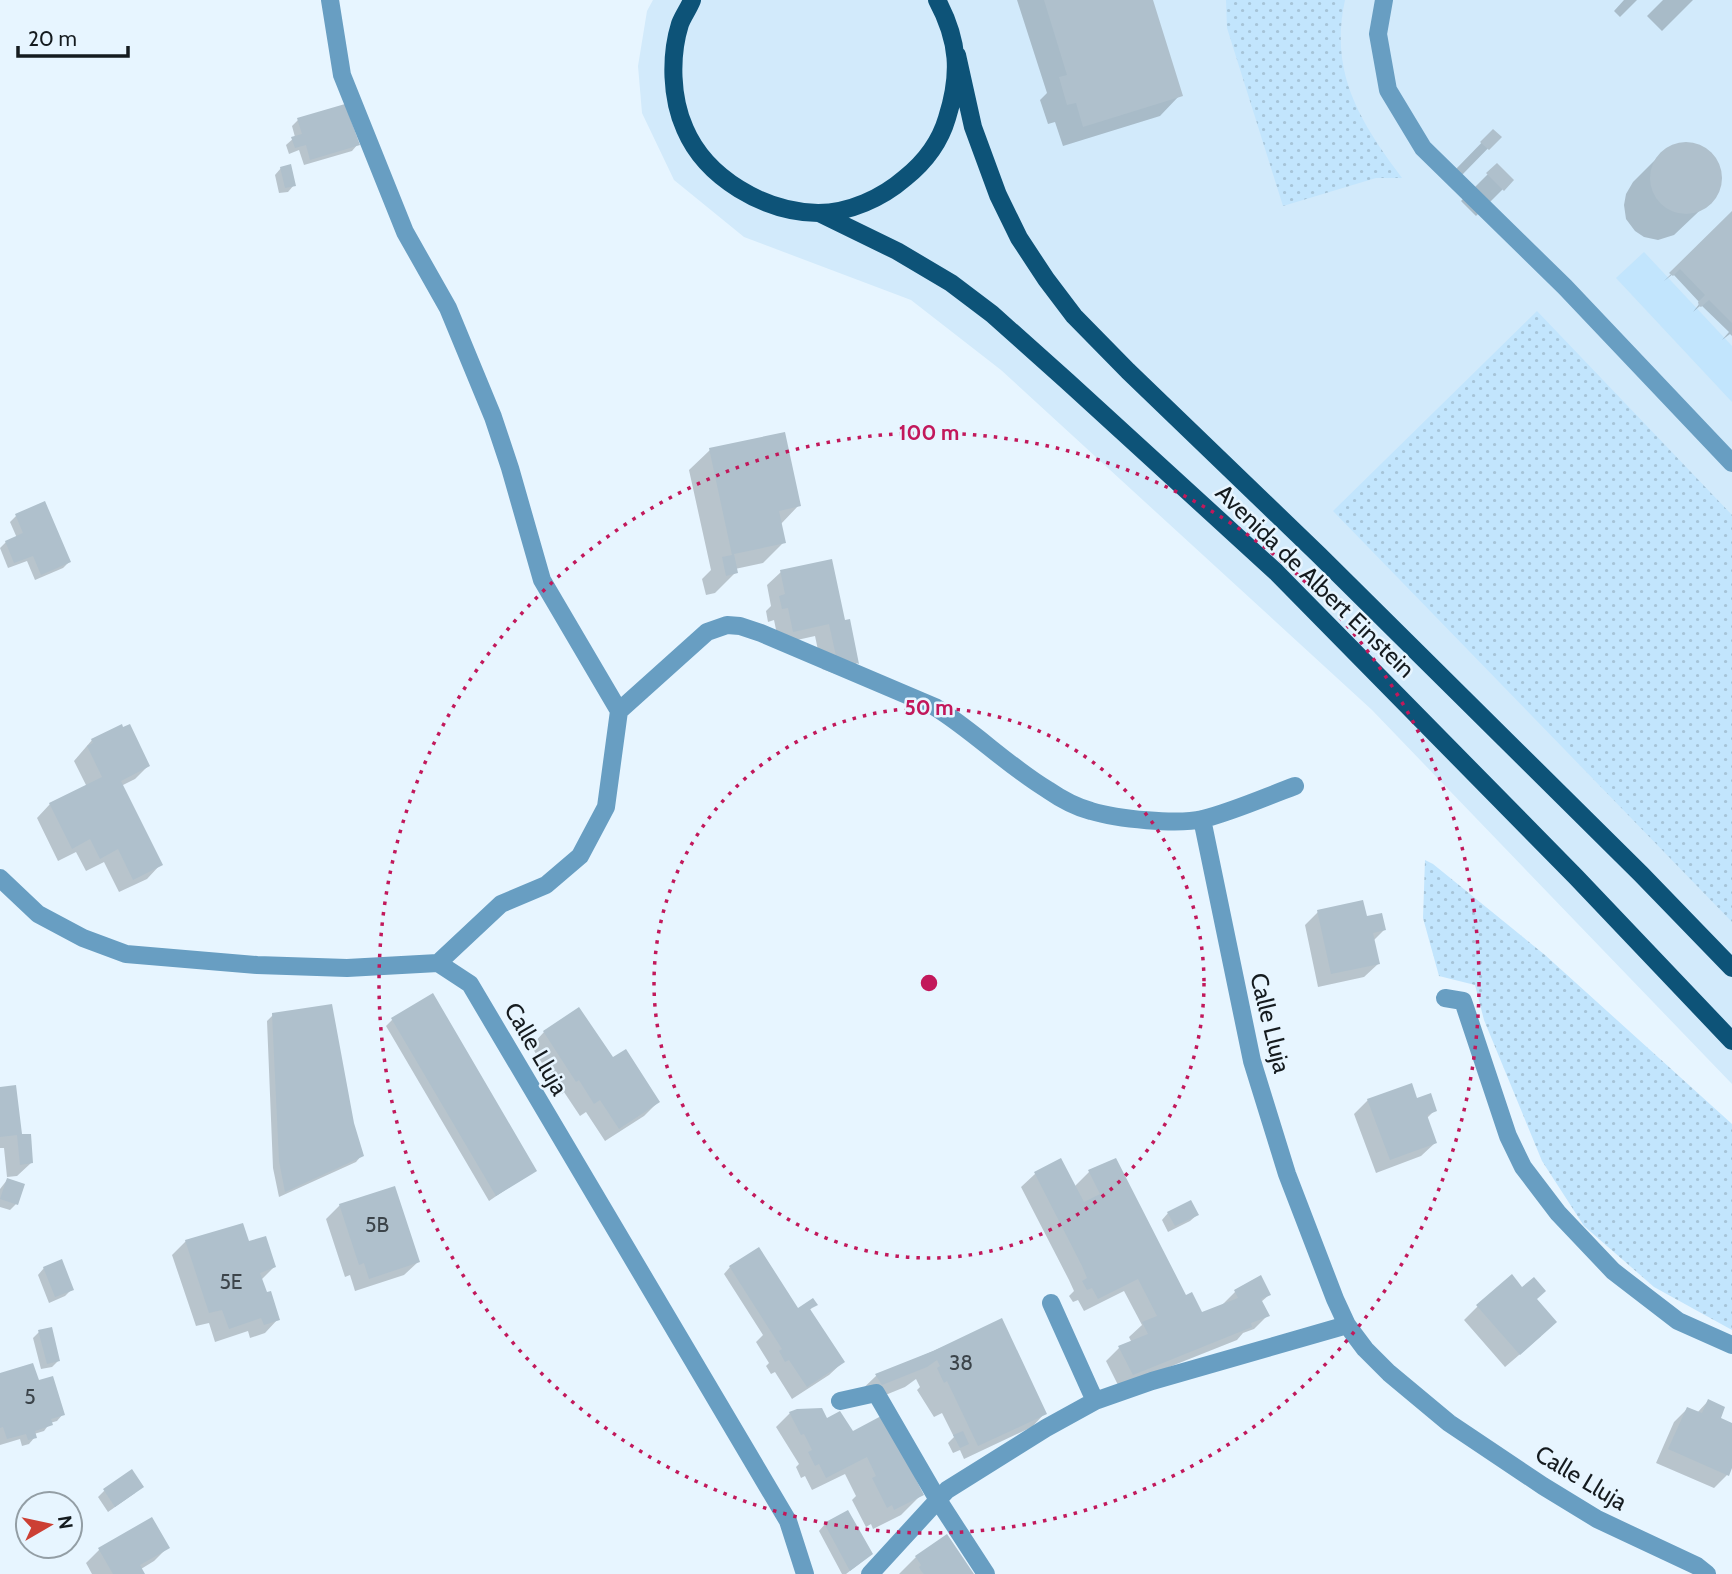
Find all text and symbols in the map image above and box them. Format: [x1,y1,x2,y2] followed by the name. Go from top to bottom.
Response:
[18,14,128,58] scale bar
[28,26,77,51] text: 20 m
[899,420,959,445] text: 100 m
[1210,478,1421,683] street label: Avenida de Albert Einstein
[904,695,954,720] text: 50 m
[1244,970,1297,1076] street label: Calle Lluja
[917,971,941,995] centre of rings
[498,997,575,1101] street label: Calle Lluja
[365,1212,389,1237] house number: 5B
[220,1269,243,1294] house number: 5E
[949,1350,973,1375] house number: 38
[24,1384,36,1409] house number: 5
[1530,1439,1633,1517] street label: Calle Lluja
[14,1490,84,1560] north arrow
[53,1514,78,1531] text: N

